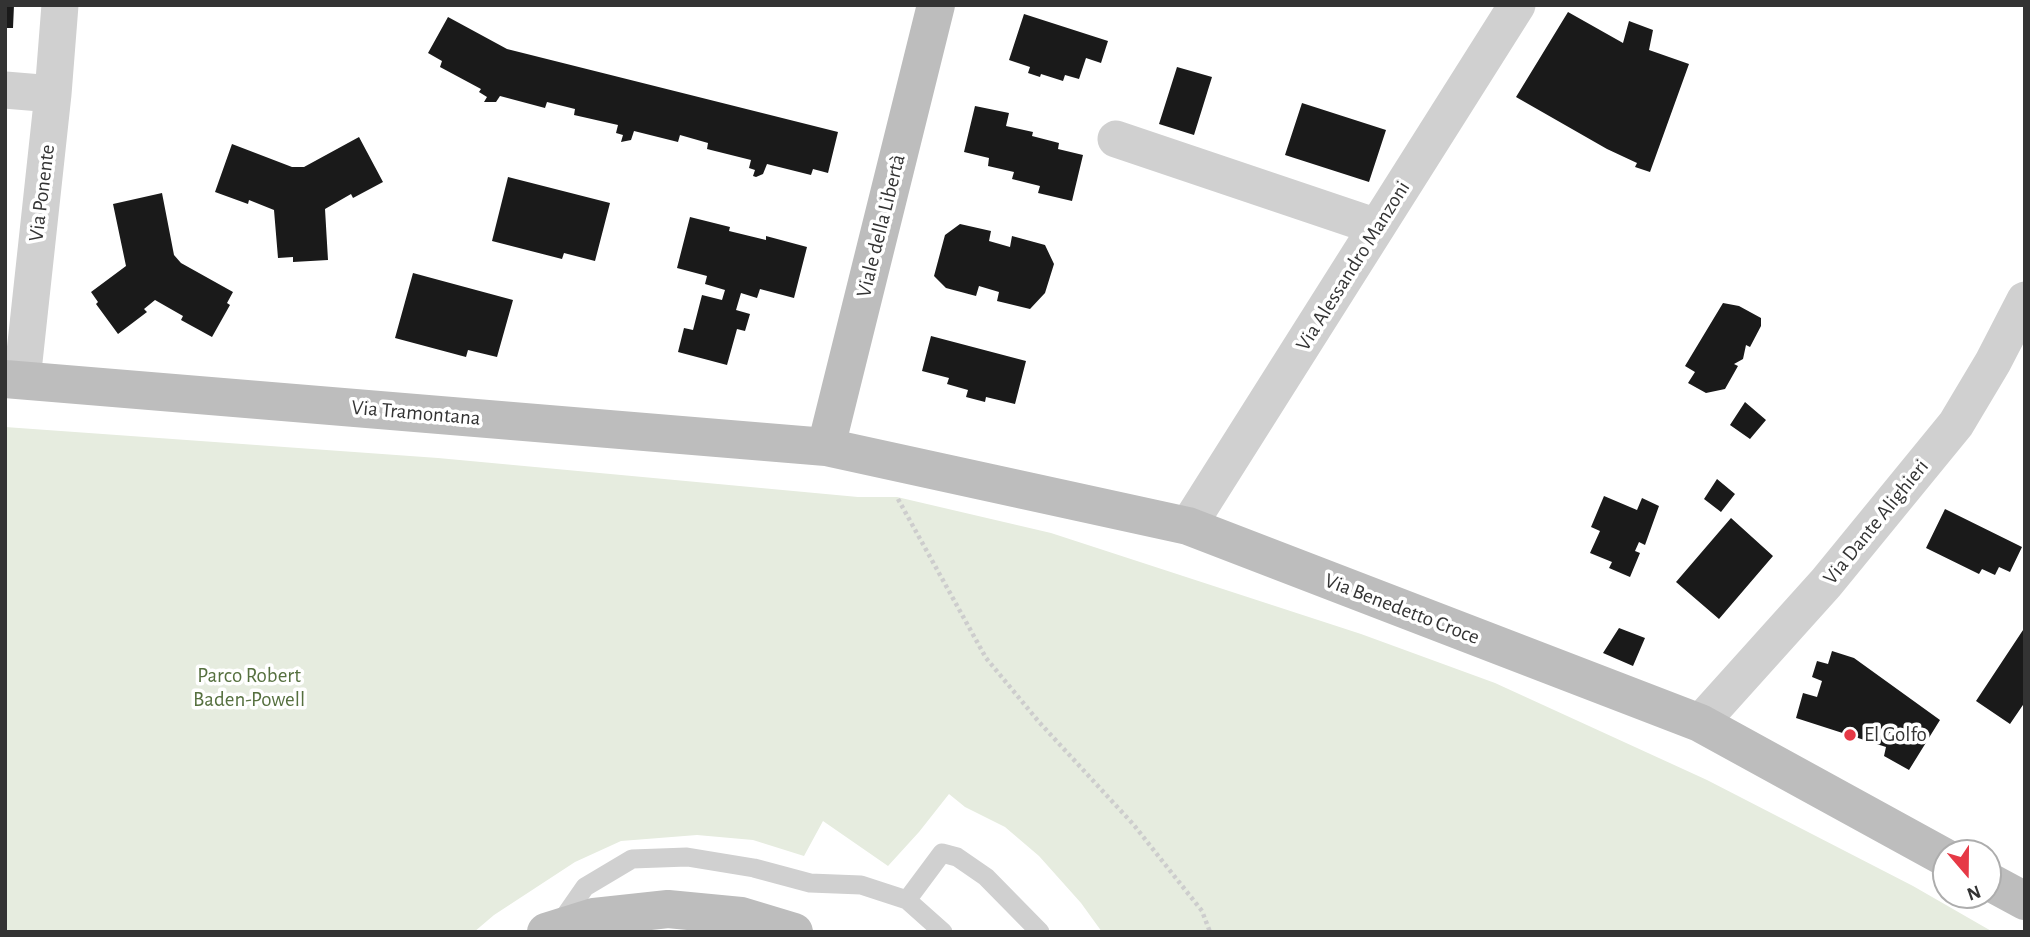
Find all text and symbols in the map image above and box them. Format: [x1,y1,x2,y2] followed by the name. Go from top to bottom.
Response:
[24,143,60,243] street label: Via Ponente
[851,152,911,300] street label: Viale della Libertà
[1291,176,1415,356] street label: Via Alessandro Manzoni
[350,395,482,431] street label: Via Tramontana
[1818,454,1934,590] street label: Via Dante Alighieri
[1321,568,1483,650] street label: Via Benedetto Croce
[193,663,305,713] park label: Parco Robert Baden-Powell
[1864,722,1927,748] place label: El Golfo
[1842,727,1858,743] marker: El Golfo
[1932,839,2002,909] north arrow
[1964,881,1983,904] text: N

